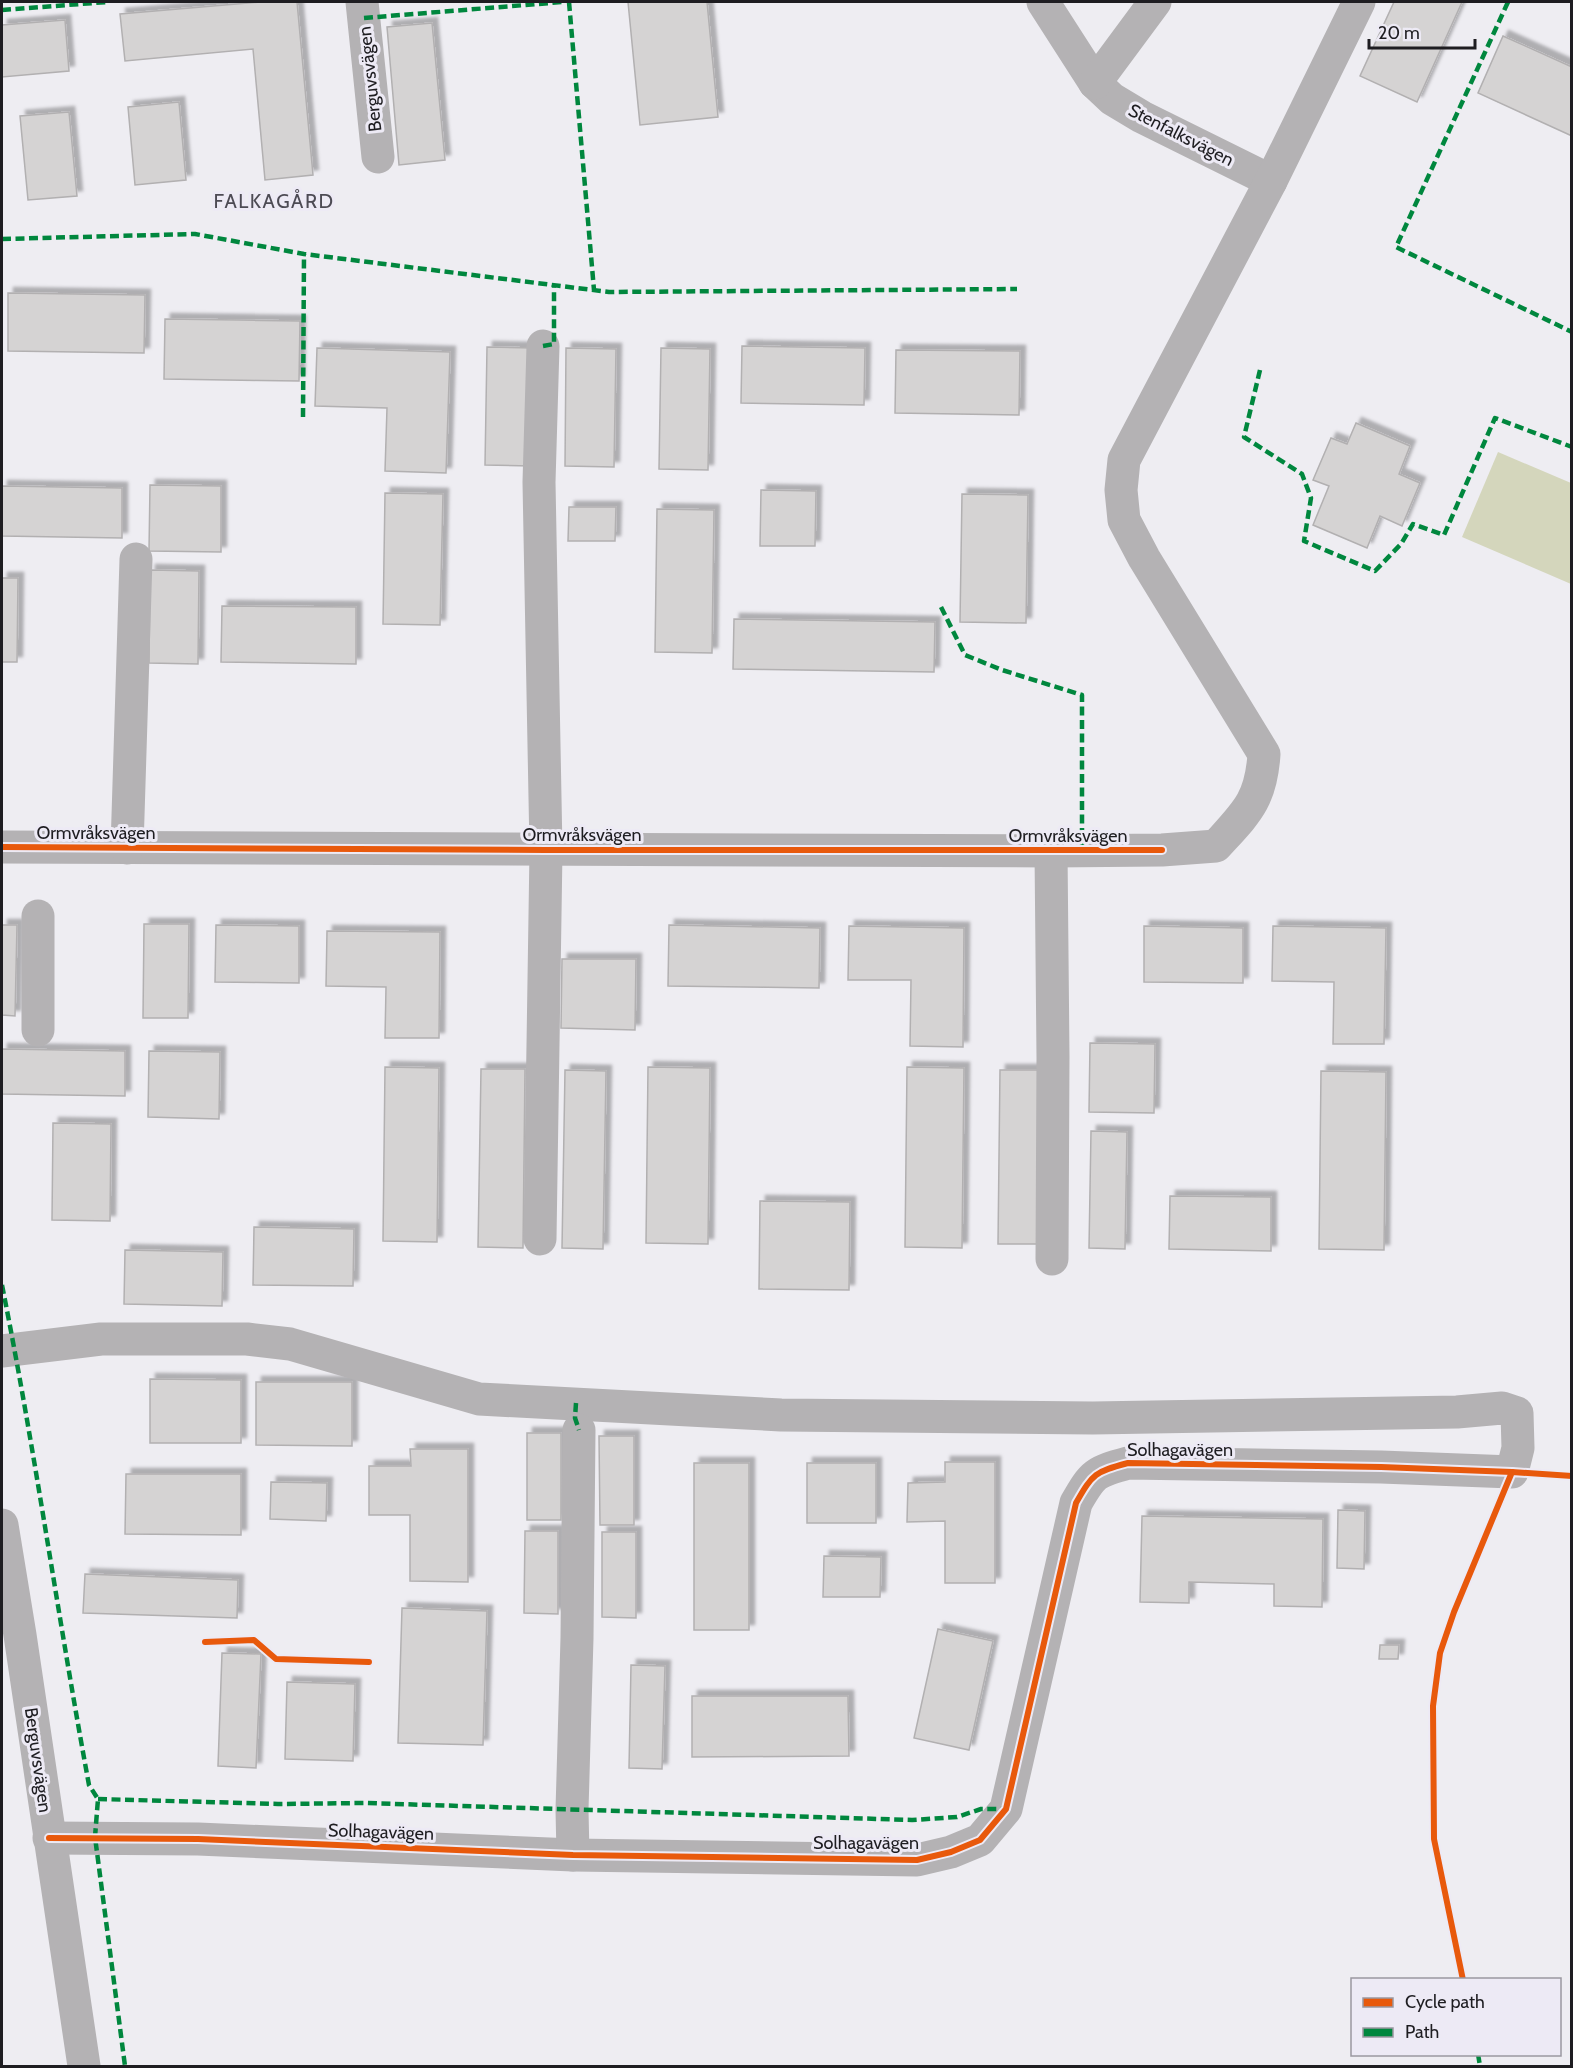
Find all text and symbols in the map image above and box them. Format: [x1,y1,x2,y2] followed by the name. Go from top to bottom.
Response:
[1369,12,1476,50] scale bar
[1378,22,1420,44] text: 20 m
[354,25,386,133] street label: Berguvsvägen
[1125,99,1237,171] street label: Stenfalksvägen
[213,189,335,213] district label: FALKAGÅRD
[36,822,156,844] street label: Ormvråksvägen
[522,824,642,846] street label: Ormvråksvägen
[1008,825,1128,847] street label: Ormvråksvägen
[1127,1439,1233,1461] street label: Solhagavägen
[20,1706,56,1814] street label: Berguvsvägen
[328,1819,434,1845] street label: Solhagavägen
[813,1832,919,1854] street label: Solhagavägen
[1351,1978,1561,2056] legend
[1405,1991,1485,2013] text: Cycle path
[1405,2021,1439,2043] text: Path

